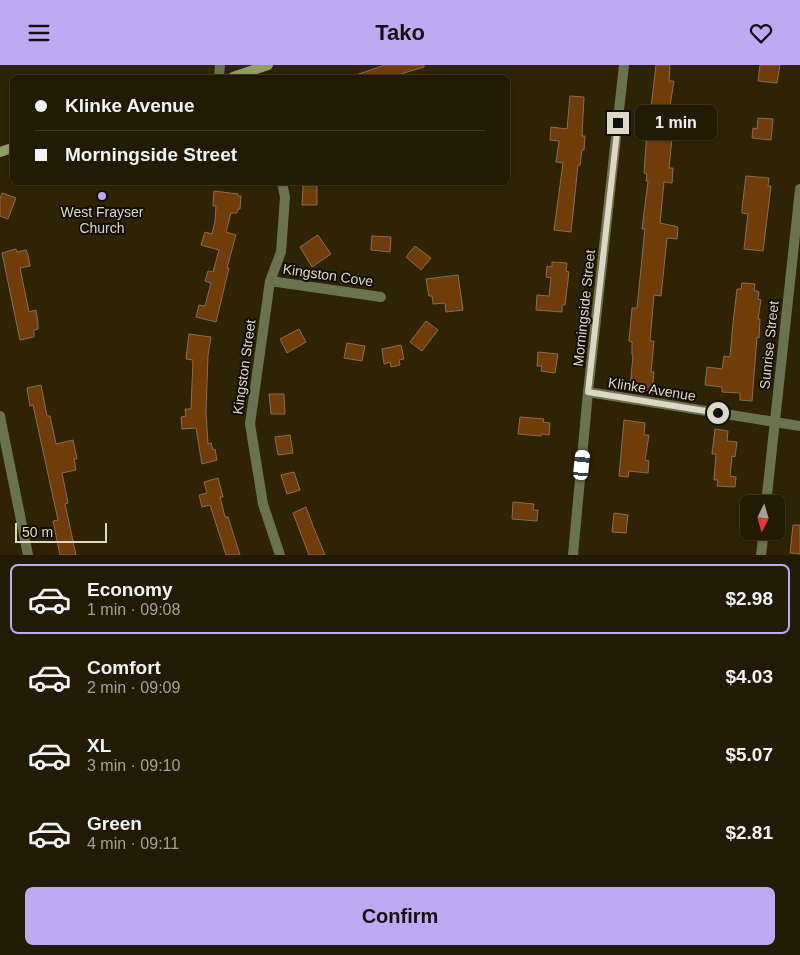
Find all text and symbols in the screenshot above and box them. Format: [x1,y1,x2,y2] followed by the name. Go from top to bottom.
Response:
[25,19,53,47] icon: menu
[747,19,775,47] icon: heart
[375,20,425,45] text: Tako
[65,95,195,116] text: Klinke Avenue
[636,105,718,141] callout: 1 min
[607,112,629,134] route end
[655,114,697,131] text: 1 min
[65,144,237,165] text: Morningside Street
[96,190,108,202] marker: West Frayser Church
[61,204,144,236] place label: West Frayser Church
[570,249,598,367] street label: Morningside Street
[282,261,374,289] street label: Kingston Cove
[756,300,782,390] street label: Sunrise Street
[229,318,259,416] street label: Kingston Street
[607,374,697,404] street label: Klinke Avenue
[707,402,729,424] route start
[572,449,591,481] car
[740,495,785,540] north arrow
[740,495,785,540] map controls
[15,520,108,543] scale bar
[22,524,53,540] text: 50 m
[27,577,72,622] icon: car
[87,579,173,600] text: Economy
[725,588,773,609] text: $2.98
[87,601,180,618] text: 1 min · 09:08
[27,655,72,700] icon: car
[87,657,161,678] text: Comfort
[725,666,773,687] text: $4.03
[87,679,180,696] text: 2 min · 09:09
[27,733,72,778] icon: car
[87,735,111,756] text: XL
[725,744,773,765] text: $5.07
[87,757,180,774] text: 3 min · 09:10
[27,811,72,856] icon: car
[87,813,142,834] text: Green
[725,822,773,843] text: $2.81
[87,835,179,852] text: 4 min · 09:11
[25,887,775,945] button: Confirm

